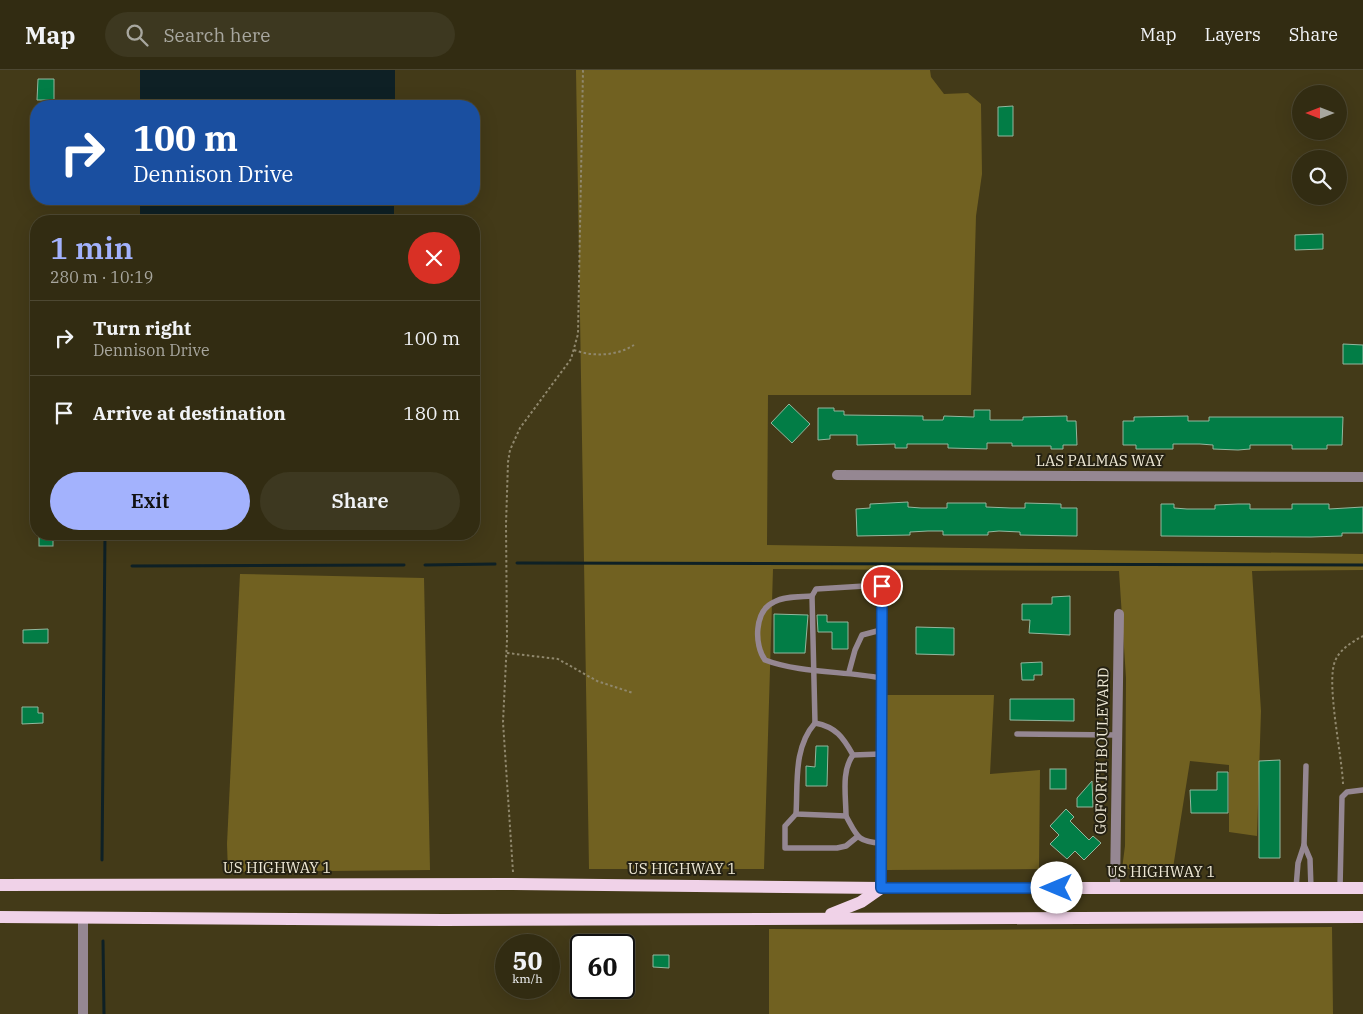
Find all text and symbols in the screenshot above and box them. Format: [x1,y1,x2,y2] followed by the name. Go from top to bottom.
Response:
[105,12,455,57] search box
[25,19,75,51] text: Map
[123,21,151,49] icon: search
[163,23,270,47] text: Search here
[1140,23,1177,46] text: Map
[1205,23,1261,46] text: Layers
[1289,23,1338,46] text: Share
[1292,85,1348,140] north arrow
[1292,85,1347,205] map controls
[133,115,238,161] text: 100 m
[50,120,115,185] icon: right
[1292,150,1347,205] button: search
[133,159,293,188] text: Dennison Drive
[50,228,133,267] text: 1 min
[408,232,460,284] button: close
[50,267,153,287] text: 280 m · 10:19
[93,316,191,340] text: Turn right
[50,324,78,352] icon: right
[403,326,460,350] text: 100 m
[93,340,210,360] text: Dennison Drive
[50,399,78,427] icon: arrive
[93,401,286,425] text: Arrive at destination
[403,401,460,425] text: 180 m
[1036,451,1165,470] street label: LAS PALMAS WAY
[50,472,250,530] button: Exit
[260,472,460,530] button: Share
[861,565,903,607] pin
[868,572,896,600] icon: arrive
[1091,667,1112,835] street label: GOFORTH BOULEVARD
[223,858,331,877] street label: US HIGHWAY 1
[628,859,736,878] street label: US HIGHWAY 1
[1030,861,1082,913] position arrow
[1107,862,1215,881] street label: US HIGHWAY 1
[570,934,635,999] speed limit sign: 60
[512,944,543,977] text: 50
[512,971,543,986] text: km/h

